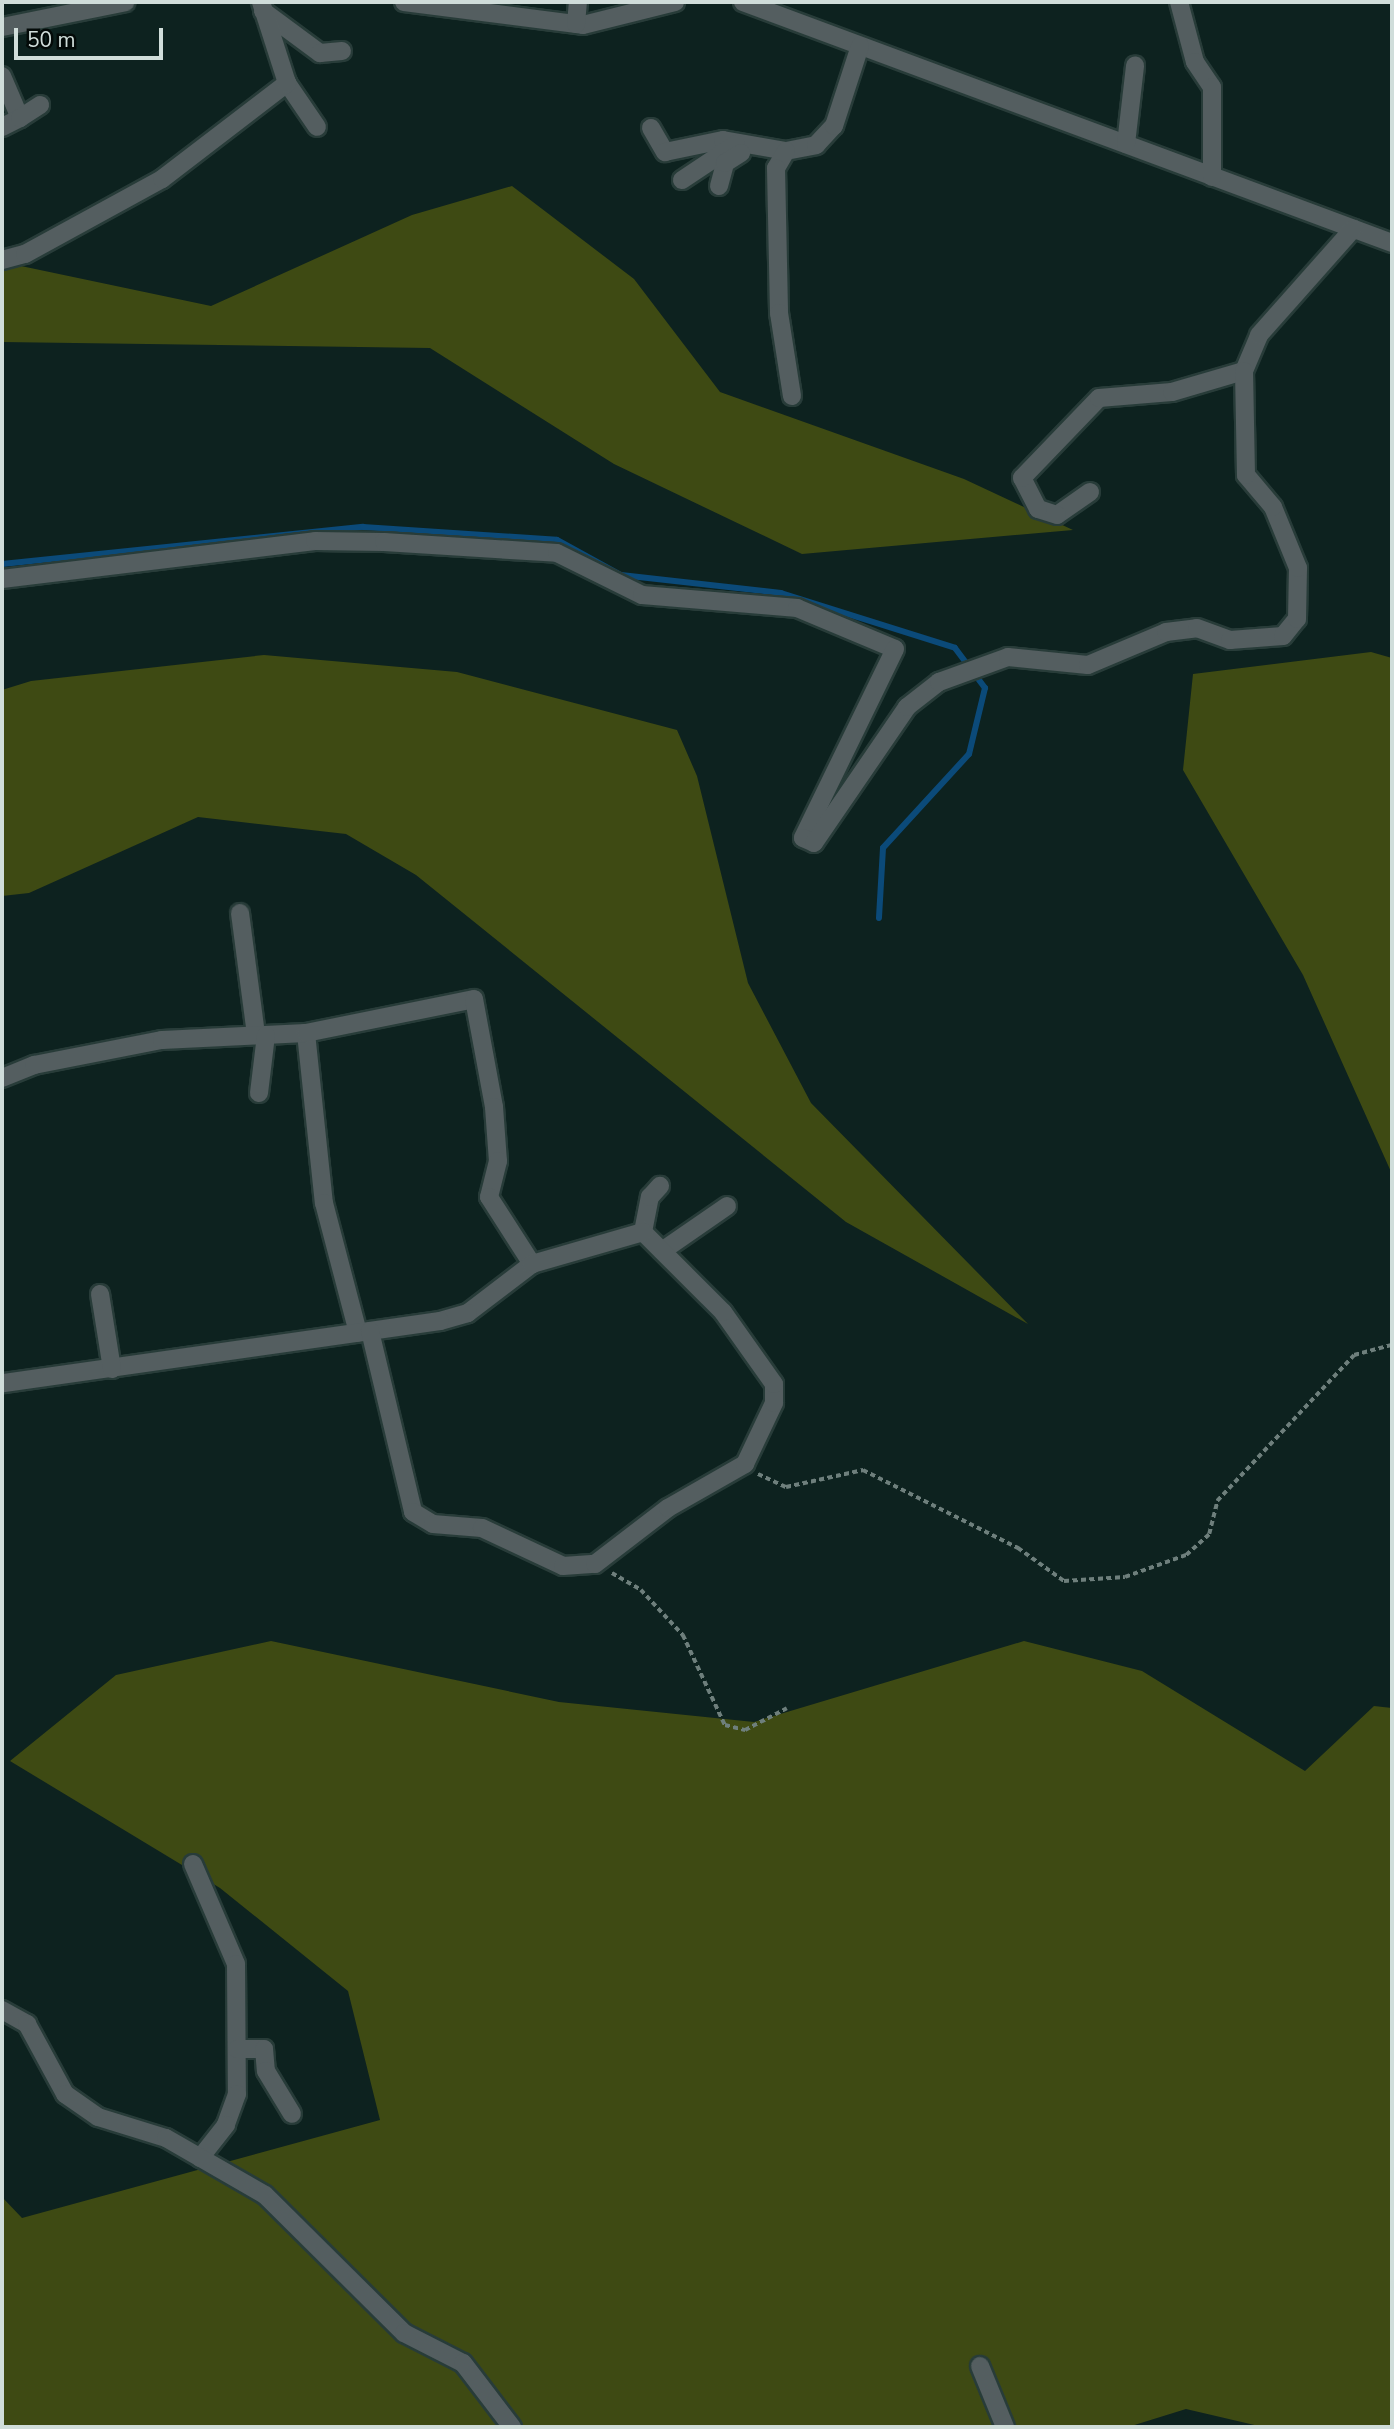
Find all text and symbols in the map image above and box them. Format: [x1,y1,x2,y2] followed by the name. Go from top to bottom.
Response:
[18,14,166,58] scale bar
[27,26,76,54] text: 50 m

